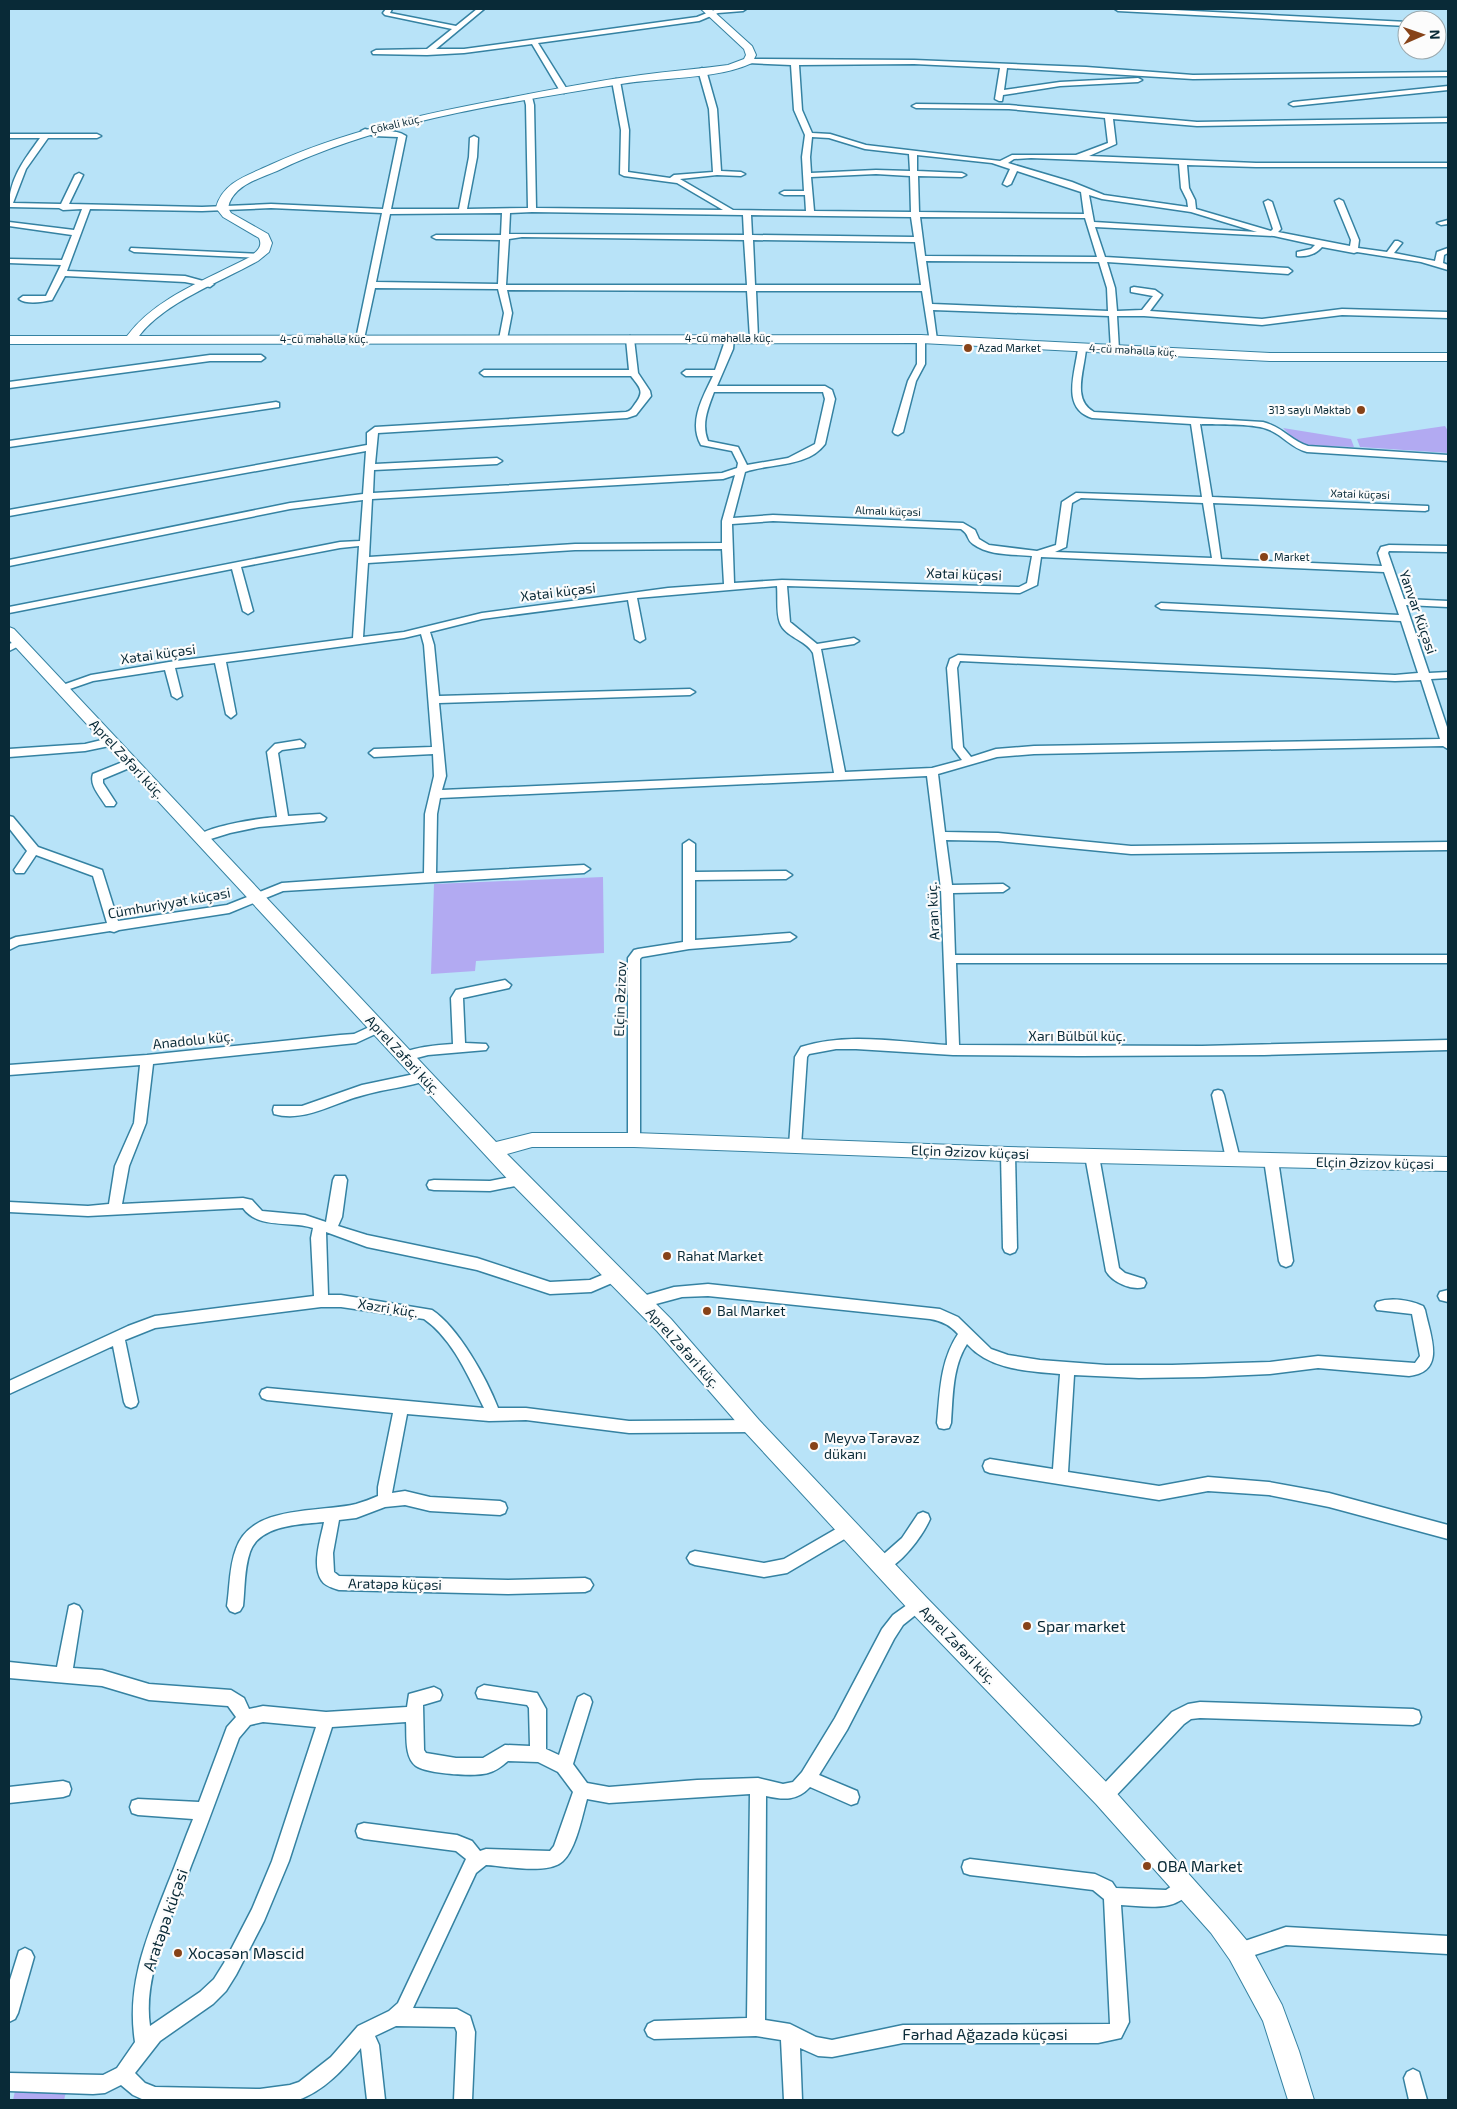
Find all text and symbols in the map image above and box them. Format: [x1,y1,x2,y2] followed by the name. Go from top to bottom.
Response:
[1397,10,1447,60] north arrow
[1427,29,1444,40] text: N
[369,111,423,137] street label: Çökəli küç.
[685,331,773,345] street label: 4-cü məhəllə küç.
[280,332,368,346] street label: 4-cü məhəllə küç.
[978,341,1041,354] place label: Azad Market
[1089,341,1177,359] street label: 4-cü məhəllə küç.
[962,342,974,354] marker: Azad Market
[1269,403,1351,416] place label: 313 saylı Məktəb
[1355,404,1367,416] marker: 313 saylı Məktəb
[1330,486,1390,502] street label: Xətai küçəsi
[855,503,921,519] street label: Almalı küçəsi
[1274,550,1310,563] place label: Market
[1258,551,1270,563] marker: Market
[926,564,1002,584] street label: Xətai küçəsi
[1395,568,1441,656] street label: Yanvar Küçəsi
[519,578,597,606] street label: Xətai küçəsi
[119,640,197,668] street label: Xətai küçəsi
[86,715,168,803] street label: Aprel Zəfəri küç.
[922,881,944,941] street label: Aran küç.
[106,883,232,923] street label: Cümhuriyyət küçəsi
[610,960,630,1037] street label: Elçin Əzizov
[362,1011,444,1099] street label: Aprel Zəfəri küç.
[152,1027,234,1053] street label: Anadolu küç.
[1028,1027,1126,1045] street label: Xarı Bülbül küç.
[911,1141,1029,1163] street label: Elçin Əzizov küçəsi
[1316,1153,1434,1173] street label: Elçin Əzizov küçəsi
[677,1247,763,1264] place label: Rahat Market
[661,1250,673,1262] marker: Rahat Market
[357,1294,419,1322] street label: Xəzri küç.
[717,1302,786,1319] place label: Bal Market
[642,1304,724,1392] street label: Aprel Zəfəri küç.
[701,1305,713,1317] marker: Bal Market
[824,1429,920,1462] place label: Meyvə Tərəvəz dükanı
[808,1440,820,1452] marker: Meyvə Tərəvəz dükanı
[348,1574,442,1594] street label: Aratəpə küçəsi
[916,1602,1000,1688] street label: Aprel Zəfəri küç.
[1037,1616,1126,1635] place label: Spar market
[1021,1620,1033,1632] marker: Spar market
[1157,1856,1243,1875] place label: OBA Market
[1141,1860,1153,1872] marker: OBA Market
[138,1866,192,1974] street label: Aratəpə küçəsi
[188,1943,304,1962] place label: Xocəsən Məscid
[172,1947,184,1959] marker: Xocəsən Məscid
[902,2024,1068,2044] street label: Fərhad Ağazadə küçəsi

